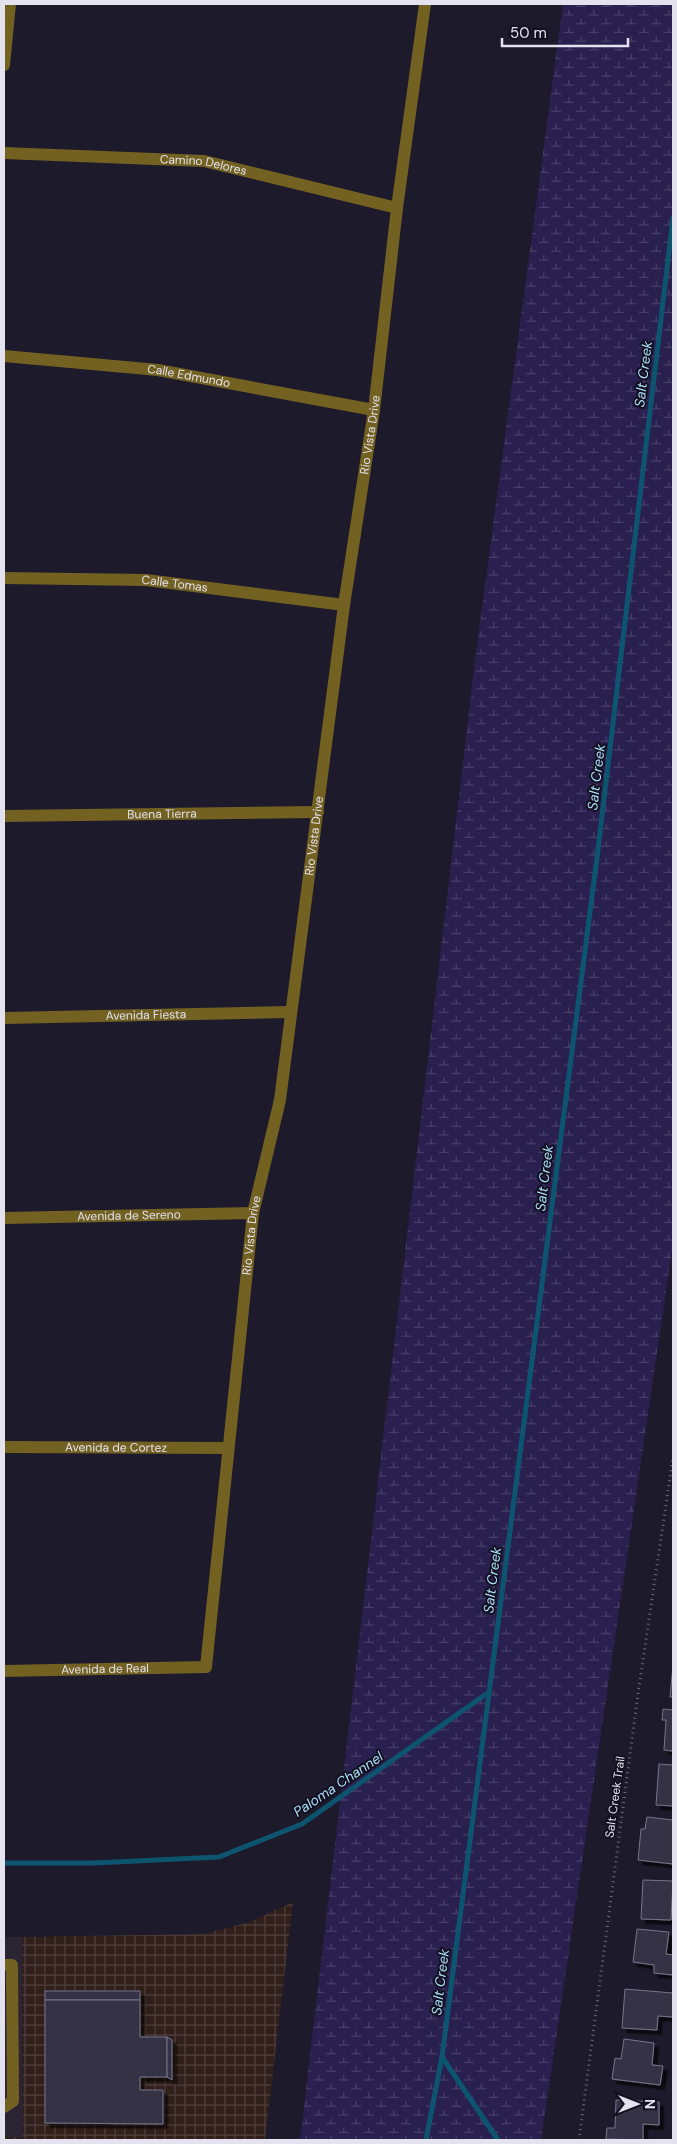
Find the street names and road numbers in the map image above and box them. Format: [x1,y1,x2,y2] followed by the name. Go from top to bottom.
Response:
[160,151,248,179] street label: Camino Delores
[147,361,232,391] street label: Calle Edmundo
[356,394,384,476] street label: Rio Vista Drive
[142,572,209,596] street label: Calle Tomas
[301,795,327,877] street label: Rio Vista Drive
[127,806,197,822] street label: Buena Tierra
[106,1006,186,1024] street label: Avenida Fiesta
[239,1194,265,1276] street label: Rio Vista Drive
[77,1206,181,1225] street label: Avenida de Sereno
[65,1439,167,1456] street label: Avenida de Cortez
[61,1660,149,1678] street label: Avenida de Real
[601,1755,629,1839] street label: Salt Creek Trail

